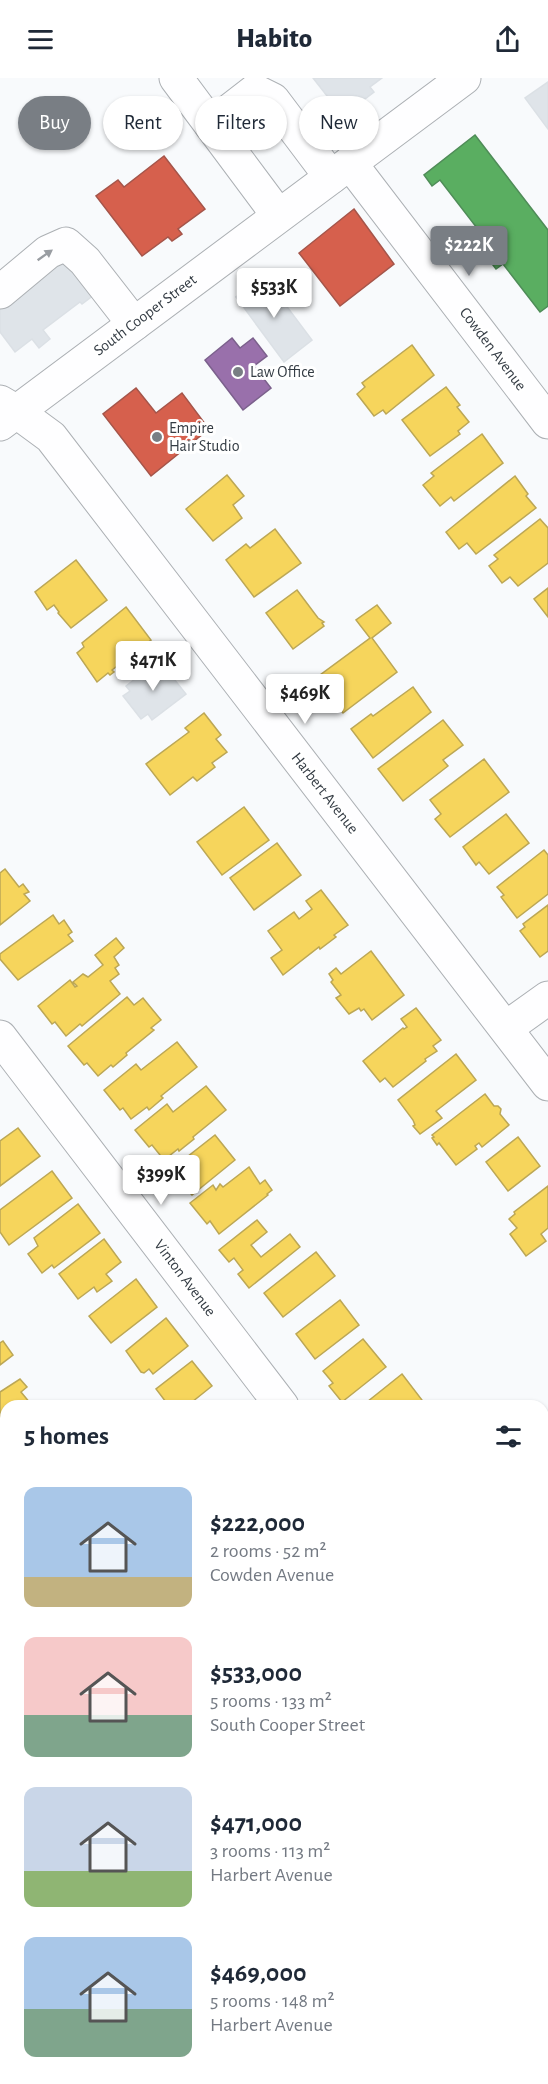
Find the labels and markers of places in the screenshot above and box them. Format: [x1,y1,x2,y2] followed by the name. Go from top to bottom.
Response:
[427,226,511,277] pin: $222K
[232,268,316,319] pin: $533K
[250,364,315,380] place label: Law Office
[231,365,245,379] marker: Law Office
[169,420,240,454] place label: Empire Hair Studio
[150,430,164,444] marker: Empire Hair Studio
[111,641,195,692] pin: $471K
[263,674,347,725] pin: $469K
[119,1155,203,1206] pin: $399K

